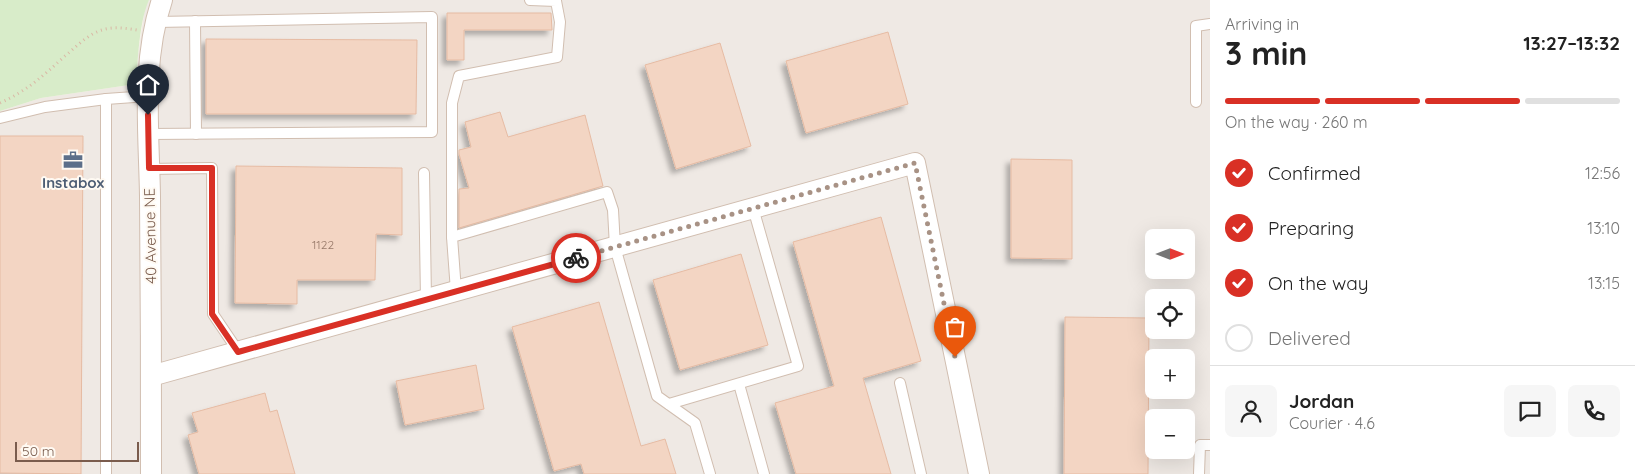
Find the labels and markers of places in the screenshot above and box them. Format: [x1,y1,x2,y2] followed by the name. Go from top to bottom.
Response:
[127,64,169,115] pin
[62,149,84,171] office icon: Instabox
[42,173,105,192] place label: Instabox
[934,306,976,357] pin

